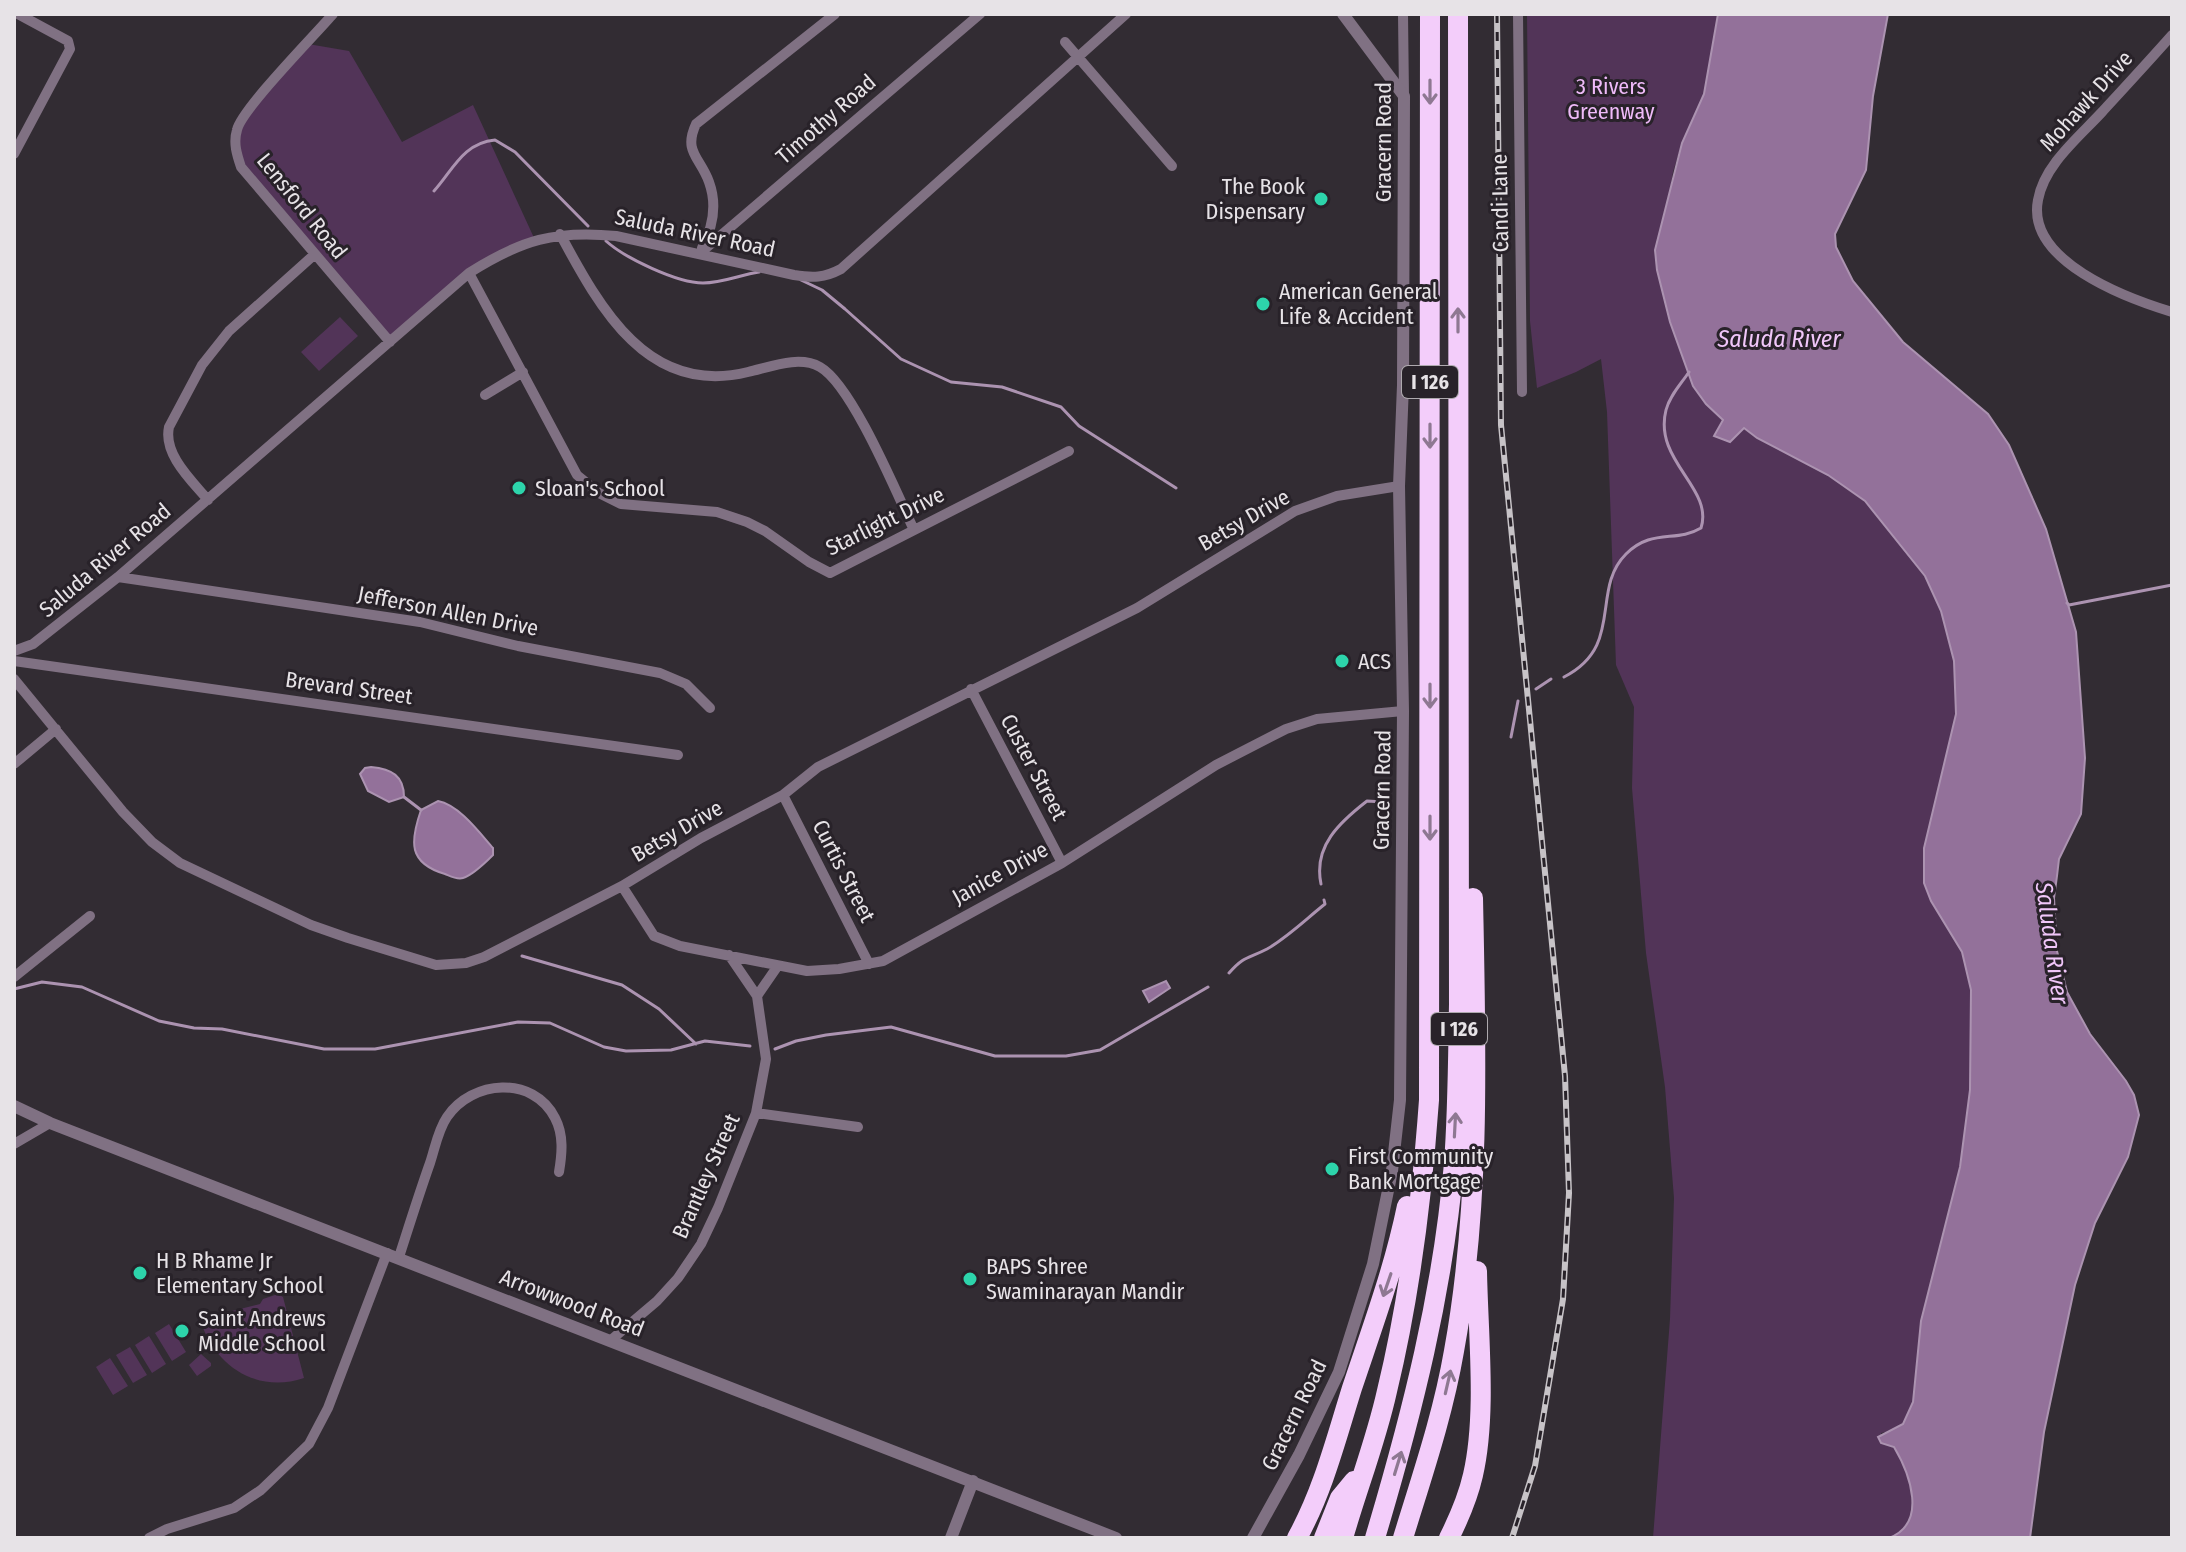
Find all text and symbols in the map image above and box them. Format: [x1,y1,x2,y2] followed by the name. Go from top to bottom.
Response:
[2034,45,2138,157] street label: Mohawk Drive
[771,68,881,170] street label: Timothy Road
[1567,73,1655,125] park label: 3 Rivers Greenway
[1422,78,1438,105] one-way arrow
[1370,82,1397,202] street label: Gracern Road
[251,147,353,265] street label: Lensford Road
[1486,153,1514,253] street label: Candi Lane
[1206,173,1306,225] place label: The Book Dispensary
[1312,190,1330,208] marker: The Book Dispensary
[612,203,778,263] street label: Saluda River Road
[1279,278,1438,330] place label: American General Life & Accident
[1254,295,1272,313] marker: American General Life & Accident
[1450,307,1466,334] one-way arrow
[1717,325,1841,353] water label: Saluda River
[1402,366,1458,398] road number: I 126
[1422,422,1438,449] one-way arrow
[535,475,665,502] place label: Sloan's School
[510,479,528,497] marker: Sloan's School
[821,481,949,561] street label: Starlight Drive
[1194,483,1294,557] street label: Betsy Drive
[34,497,176,623] street label: Saluda River Road
[355,580,541,642] street label: Jefferson Allen Drive
[1358,648,1391,675] place label: ACS
[1333,652,1351,670] marker: ACS
[284,666,415,710] street label: Brevard Street
[1422,682,1438,709] one-way arrow
[995,709,1074,825] street label: Custer Street
[1367,730,1397,850] street label: Gracern Road
[627,794,727,868] street label: Betsy Drive
[1422,814,1437,841] one-way arrow
[807,815,882,927] street label: Curtis Street
[947,836,1053,910] street label: Janice Drive
[2029,879,2075,1007] water label: Saluda River
[1431,1013,1487,1045] road number: I 126
[666,1109,746,1243] street label: Brantley Street
[1448,1112,1463,1139] one-way arrow
[1348,1143,1494,1195] place label: First Community Bank Mortgage
[1323,1160,1341,1178] marker: First Community Bank Mortgage
[156,1247,324,1299] place label: H B Rhame Jr Elementary School
[986,1253,1184,1305] place label: BAPS Shree Swaminarayan Mandir
[496,1263,648,1343] street label: Arrowwood Road
[131,1264,149,1282] marker: H B Rhame Jr Elementary School
[961,1270,979,1288] marker: BAPS Shree Swaminarayan Mandir
[1378,1273,1393,1298] one-way arrow
[198,1305,326,1357] place label: Saint Andrews Middle School
[173,1322,191,1340] marker: Saint Andrews Middle School
[1255,1355,1333,1475] street label: Gracern Road
[1441,1370,1456,1396] one-way arrow
[1391,1451,1406,1477] one-way arrow

